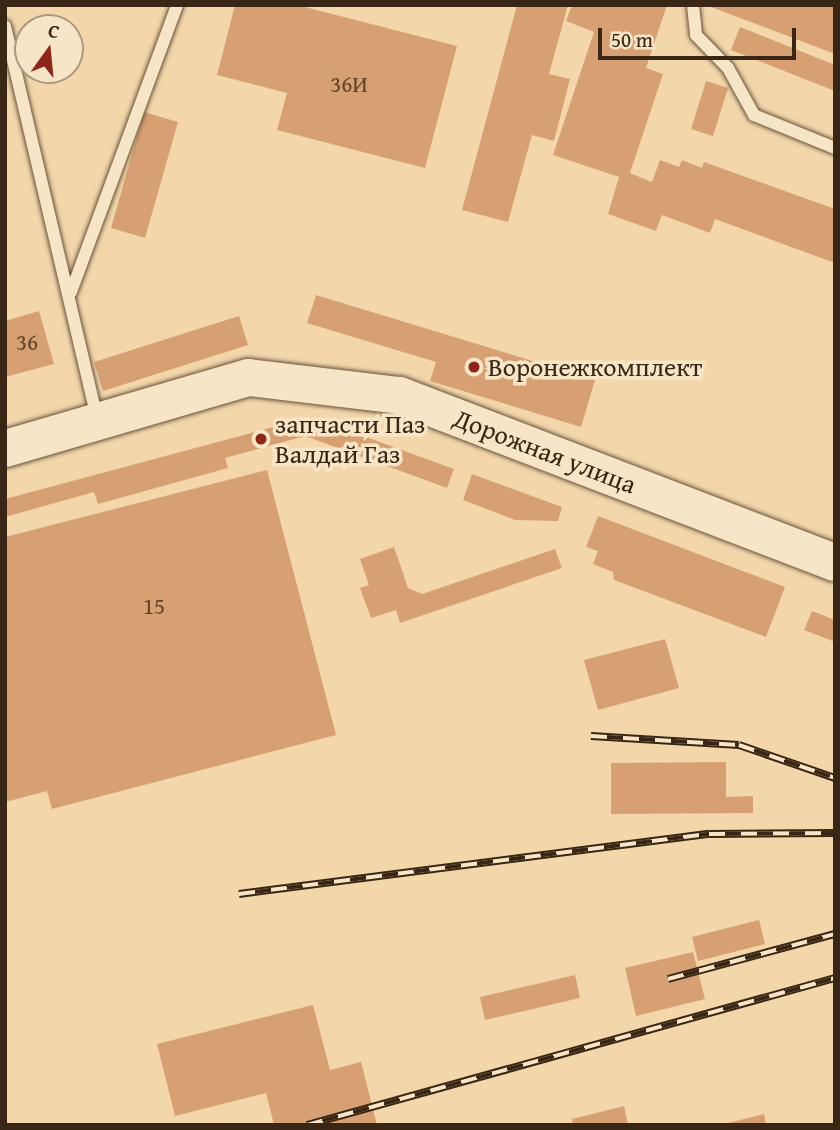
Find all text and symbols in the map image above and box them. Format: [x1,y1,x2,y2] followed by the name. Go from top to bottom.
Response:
[14,14,84,84] north arrow
[602,14,800,58] scale bar
[45,16,63,46] text: С
[611,24,653,55] text: 50 m
[330,70,368,98] house number: 36И
[16,328,38,356] house number: 36
[488,351,702,383] place label: Воронежкомплект
[466,359,482,375] marker: Воронежкомплект
[449,402,641,500] street label: Дорожная улица
[275,408,425,470] place label: запчасти Паз Валдай Газ
[253,431,269,447] marker: запчасти Паз Валдай Газ
[143,592,165,620] house number: 15

